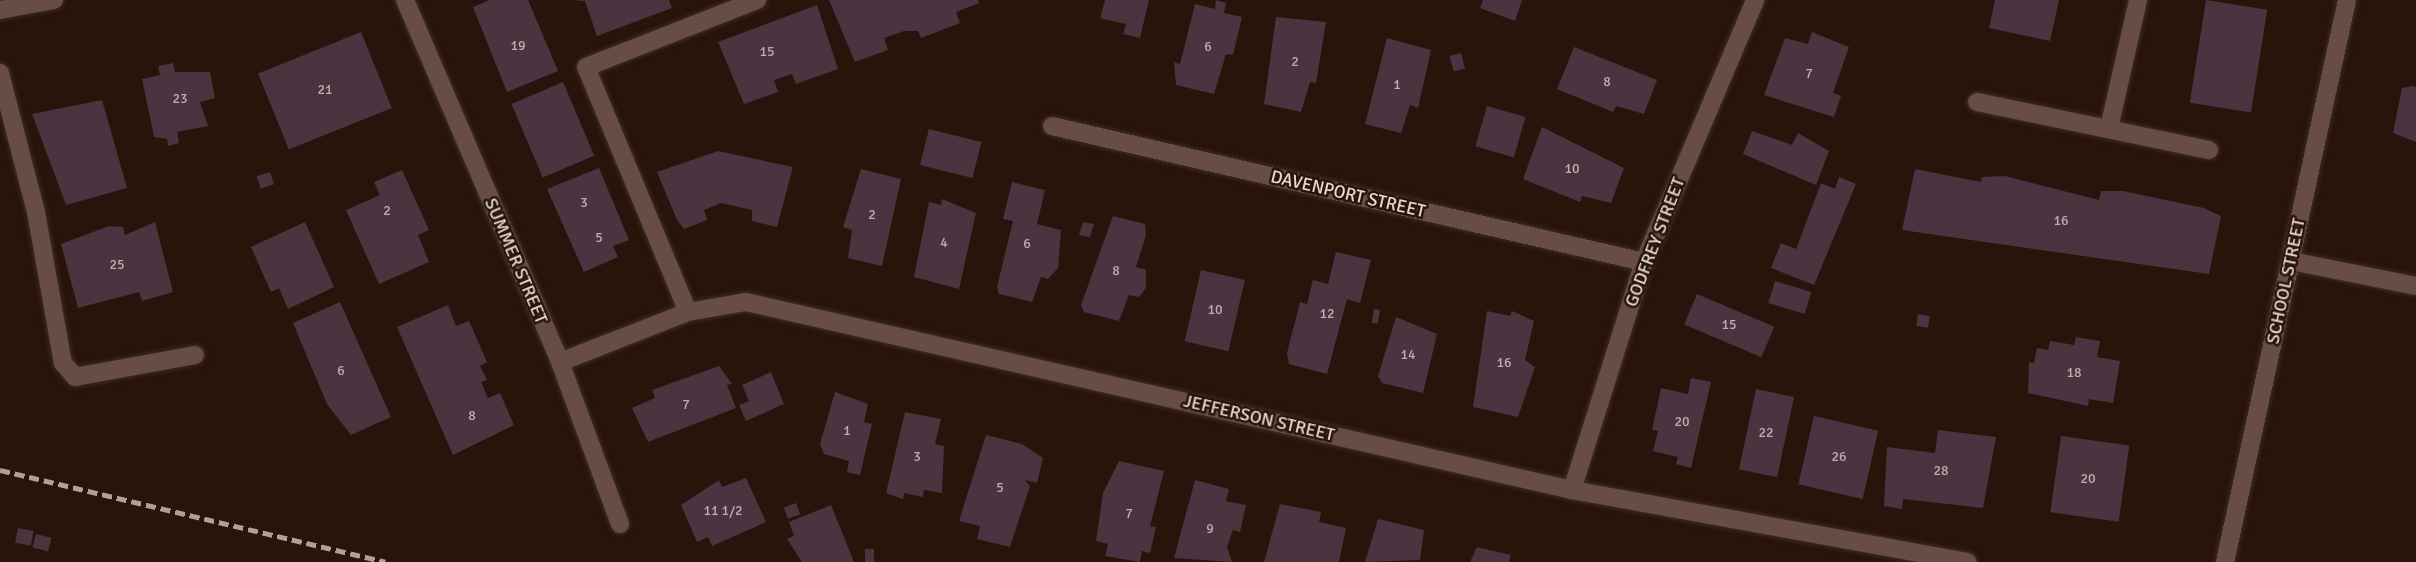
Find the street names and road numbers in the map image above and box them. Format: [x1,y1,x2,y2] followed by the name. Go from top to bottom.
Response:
[1269,166,1427,222] street label: DAVENPORT STREET
[1620,174,1690,310] street label: GODFREY STREET
[480,195,552,327] street label: SUMMER STREET
[2262,216,2310,346] street label: SCHOOL STREET
[1181,390,1337,446] street label: JEFFERSON STREET

